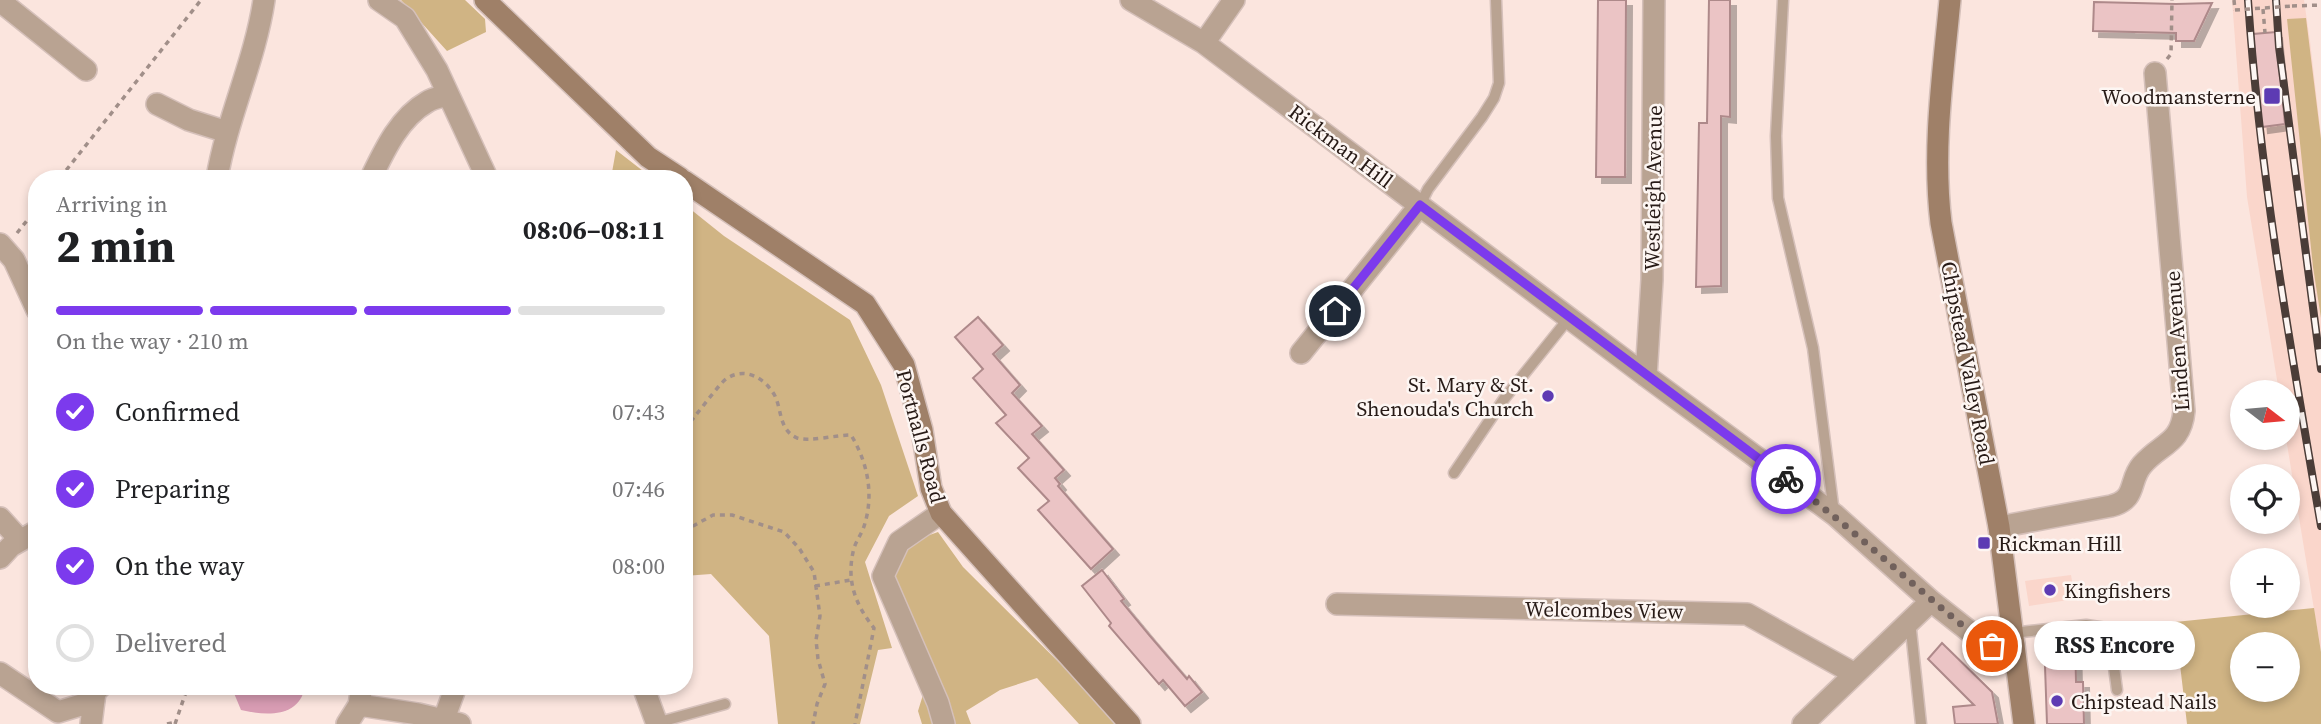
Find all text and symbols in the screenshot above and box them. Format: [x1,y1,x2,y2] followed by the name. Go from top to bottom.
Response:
[2101,82,2256,111] place label: Woodmansterne
[2262,86,2282,106] marker: Woodmansterne
[1283,97,1399,195] street label: Rickman Hill
[1637,105,1669,271] street label: Westleigh Avenue
[56,188,168,220] text: Arriving in
[523,212,665,248] text: 08:06–08:11
[56,214,175,277] text: 2 min
[1934,259,2002,467] street label: Chipstead Valley Road
[2158,270,2196,412] street label: Linden Avenue
[1305,281,1365,341] pin
[1316,292,1354,330] icon: home
[56,325,249,357] text: On the way · 210 m
[889,366,953,506] street label: Portnalls Road
[1356,370,1534,423] place label: St. Mary & St. Shenouda's Church
[2230,380,2300,450] north arrow
[2230,380,2300,702] map controls
[1540,388,1556,404] marker: St. Mary & St. Shenouda's Church
[56,393,94,431] icon: check
[115,394,240,430] text: Confirmed
[612,396,665,428] text: 07:43
[1751,444,1821,514] courier
[1767,460,1805,498] icon: bike
[2230,464,2300,534] button: locate
[56,470,94,508] icon: check
[115,471,230,507] text: Preparing
[612,473,665,505] text: 07:46
[1998,529,2122,558] place label: Rickman Hill
[1976,535,1992,551] marker: Rickman Hill
[56,547,94,585] icon: check
[115,548,244,584] text: On the way
[2230,548,2300,618] button: +
[612,550,665,582] text: 08:00
[2064,576,2171,605] place label: Kingfishers
[2042,582,2058,598] marker: Kingfishers
[1524,594,1684,626] street label: Welcombes View
[1962,616,2022,676] pin
[2034,622,2195,670] callout: RSS Encore
[115,625,226,661] text: Delivered
[1973,627,2011,665] icon: bag
[2054,629,2175,661] text: RSS Encore
[2230,632,2300,702] button: −
[2071,687,2217,716] place label: Chipstead Nails
[2049,693,2065,709] marker: Chipstead Nails

